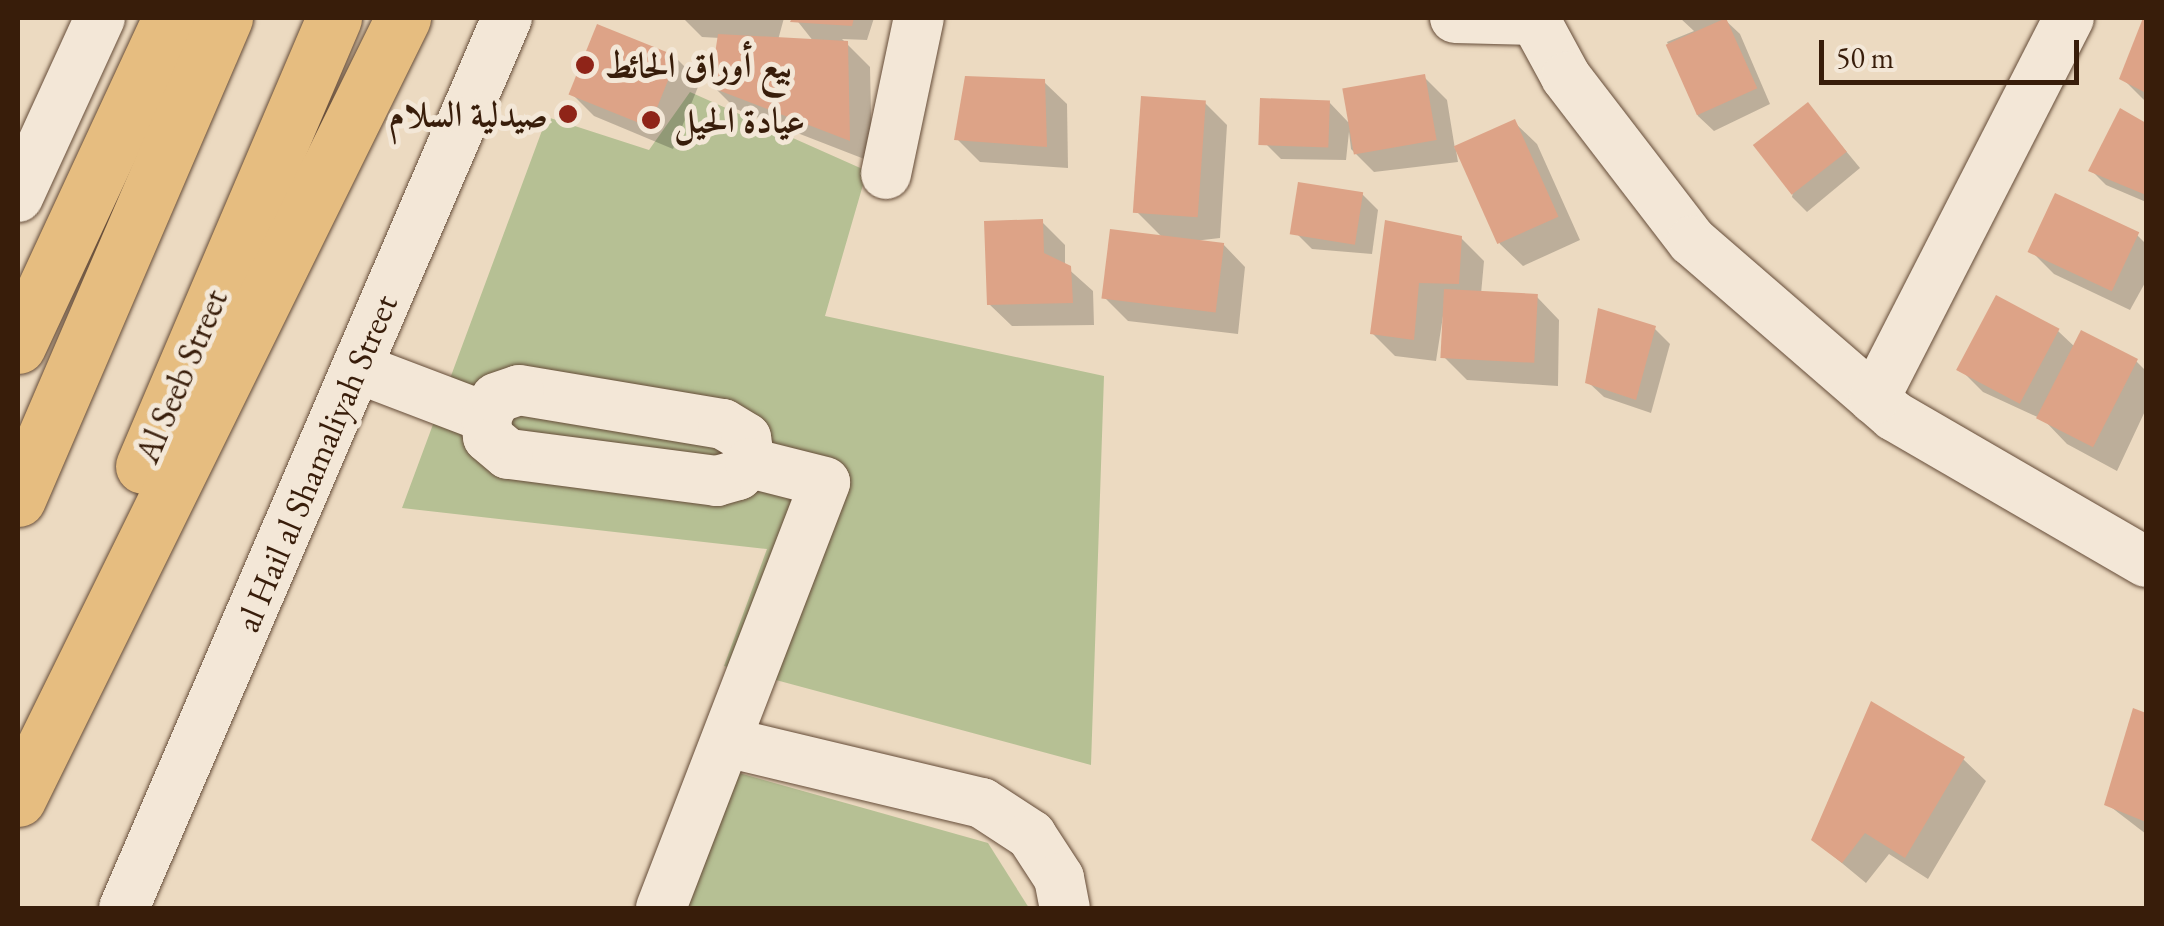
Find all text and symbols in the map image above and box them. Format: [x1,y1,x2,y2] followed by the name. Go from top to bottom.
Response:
[1824,20,2084,82] scale bar
[1836,38,1894,77] text: 50 m
[605,44,792,86] place label: بيع أوراق الحائط
[574,54,596,76] marker: بيع أوراق الحائط
[389,93,548,135] place label: صيدلية السلام
[674,99,805,141] place label: عيادة الحيل
[557,103,579,125] marker: صيدلية السلام
[638,107,664,133] marker: عيادة الحيل
[126,283,236,469] street label: Al Seeb Street
[226,288,406,638] street label: al Hail al Shamaliyah Street

